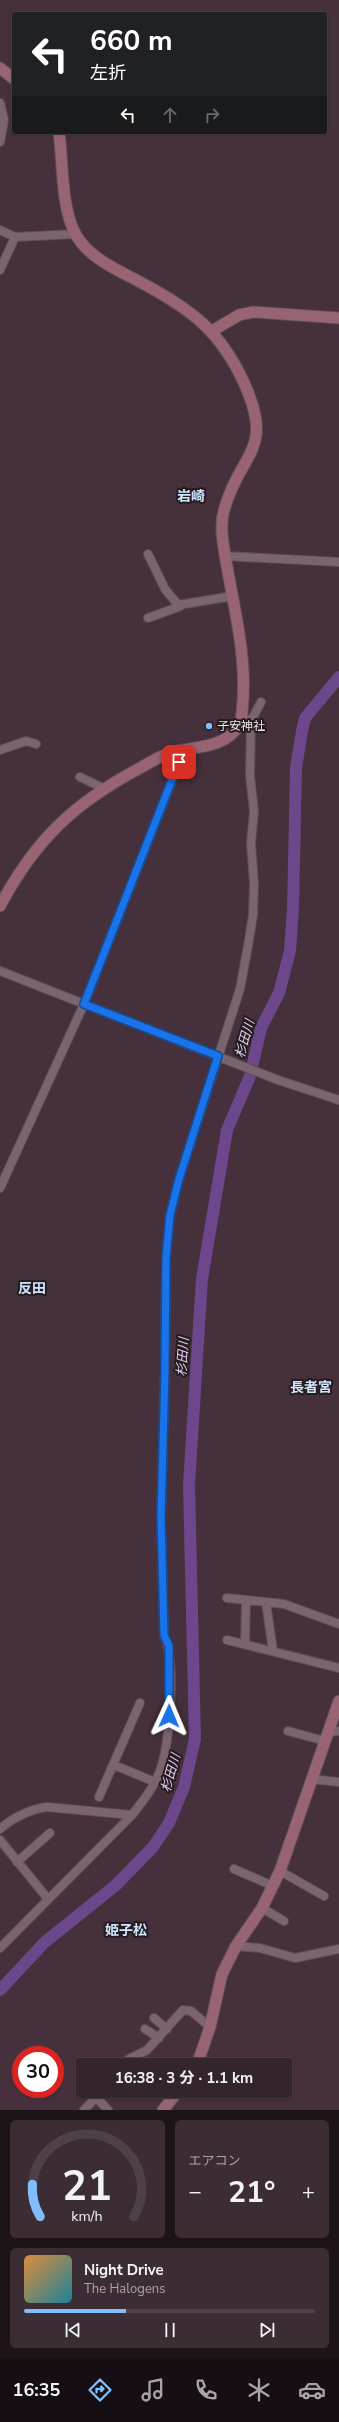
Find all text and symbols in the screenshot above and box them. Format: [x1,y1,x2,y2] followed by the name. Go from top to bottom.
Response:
[90,22,173,60] text: 660 m
[24,28,76,80] icon: left
[90,61,126,85] text: 左折
[117,104,139,126] icon: left
[159,104,181,126] icon: ahead
[201,104,223,126] icon: right
[177,487,205,506] district label: 岩崎
[217,718,265,734] place label: 子安神社
[204,721,214,731] marker: 子安神社
[162,745,196,779] pin
[168,751,190,773] icon: arrive
[231,1016,260,1060] water label: 杉田川
[18,1279,46,1298] district label: 反田
[173,1335,193,1377] water label: 杉田川
[290,1378,332,1397] district label: 長者宮
[148,1695,190,1737] position arrow
[157,1750,186,1794] water label: 杉田川
[105,1921,147,1940] district label: 姫子松
[12,2046,64,2098] speed limit sign: 30
[115,2068,253,2088] text: 16:38 · 3 分 · 1.1 km
[189,2152,241,2170] text: エアコン
[62,2158,112,2215] text: 21
[228,2172,275,2213] text: 21°
[189,2177,202,2207] text: −
[302,2177,315,2207] text: +
[72,2207,103,2226] text: km/h
[84,2260,164,2280] text: Night Drive
[84,2280,165,2298] text: The Halogens
[62,2319,84,2341] icon: previous
[159,2319,181,2341] icon: pause
[256,2319,278,2341] icon: next
[86,2376,114,2404] icon: directions
[139,2376,167,2404] icon: music
[192,2376,220,2404] icon: phone
[245,2376,273,2404] icon: climate
[298,2376,326,2404] icon: car
[13,2378,60,2402] text: 16:35

